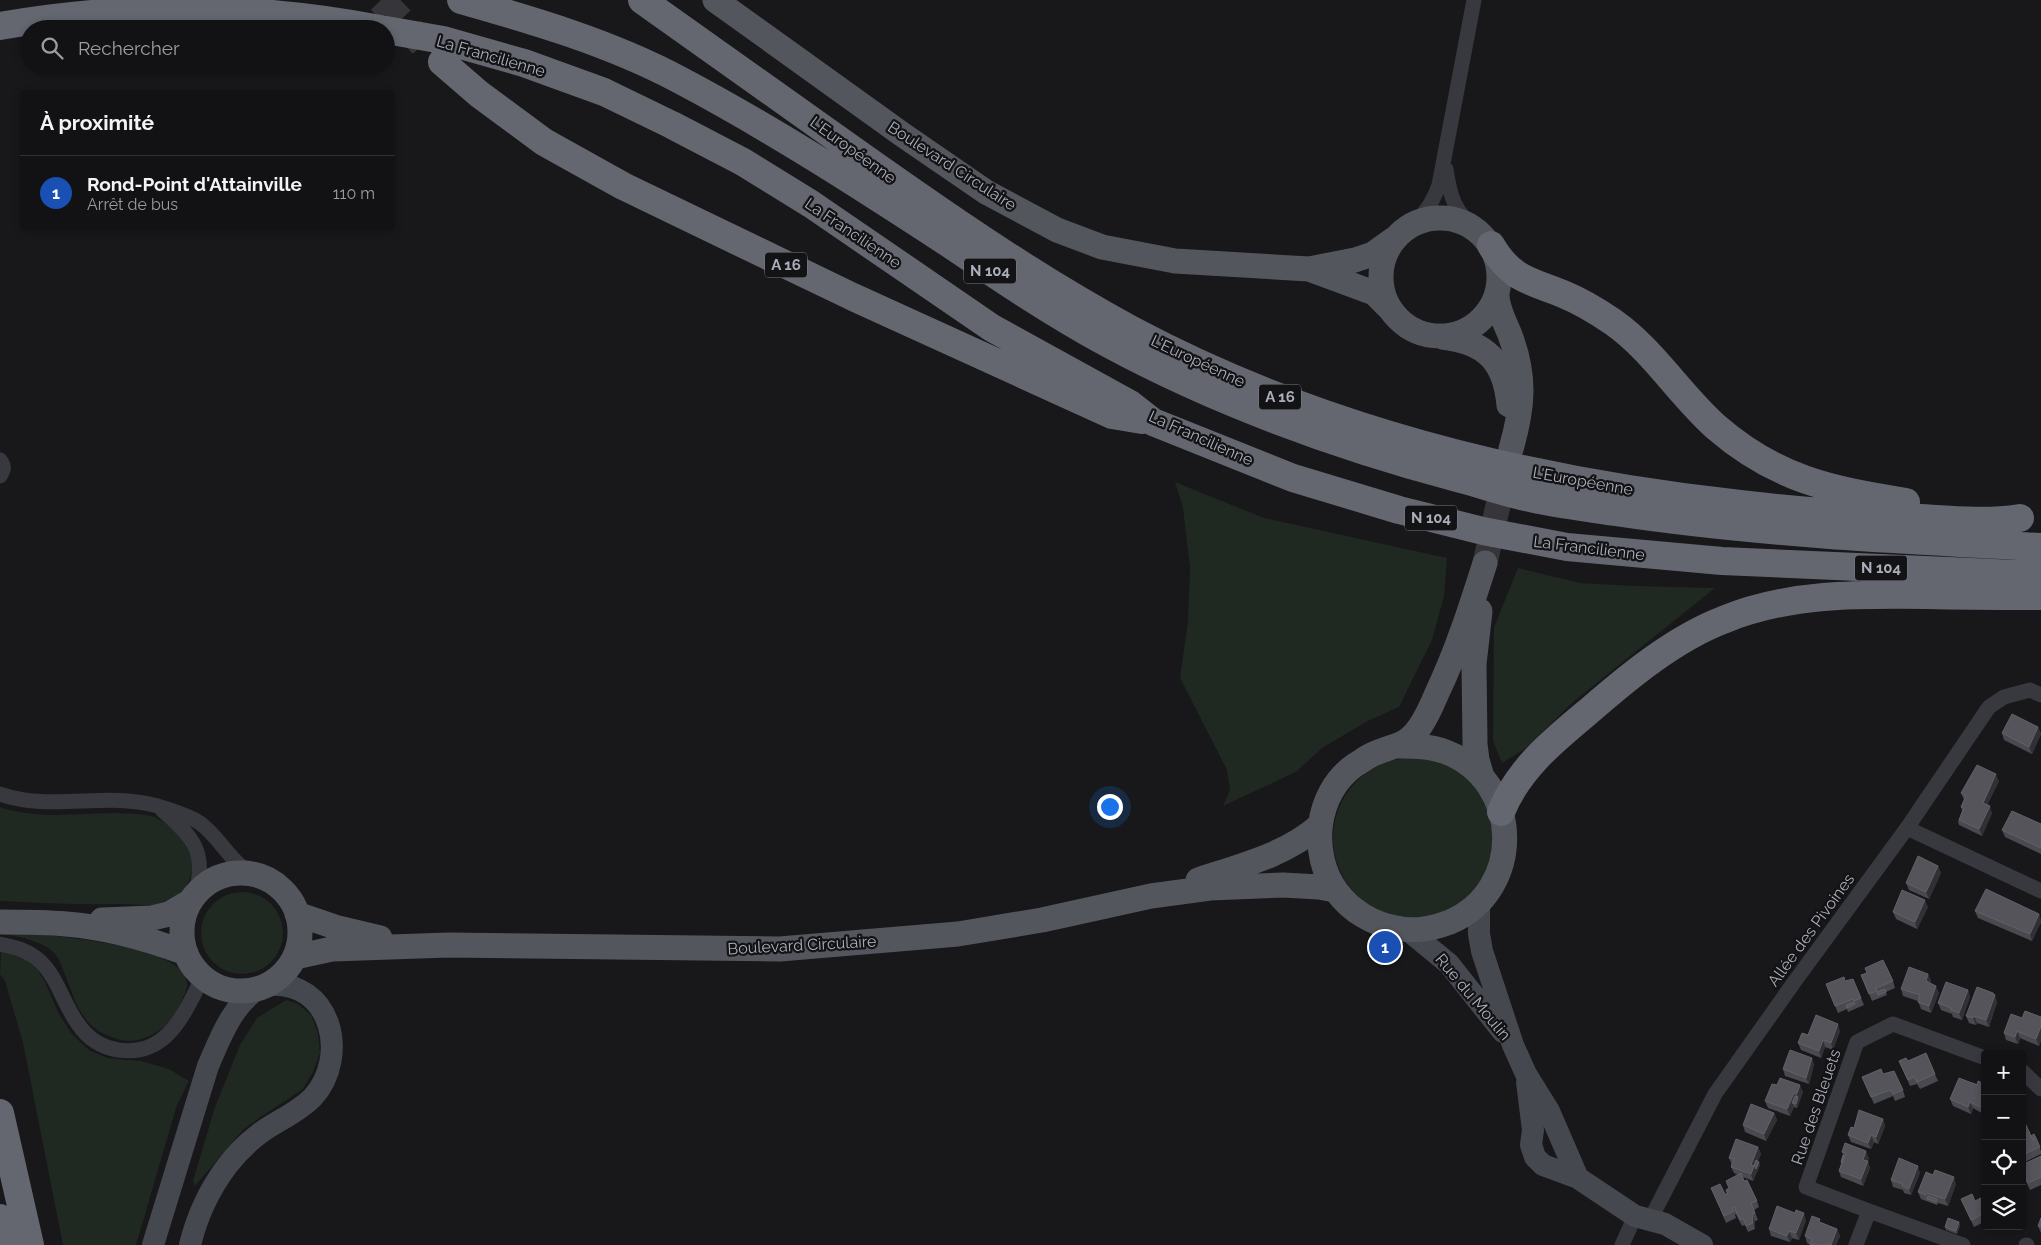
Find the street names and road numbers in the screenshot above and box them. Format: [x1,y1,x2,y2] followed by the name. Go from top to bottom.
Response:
[434,31,548,81] street label: La Francilienne
[806,112,900,188] street label: L'Européenne
[884,117,1020,215] street label: Boulevard Circulaire
[801,194,905,272] street label: La Francilienne
[765,252,807,278] road number: A 16
[964,258,1016,284] road number: N 104
[1148,331,1248,391] street label: L'Européenne
[1259,384,1301,410] road number: A 16
[1146,407,1256,469] street label: La Francilienne
[1531,463,1635,499] street label: L'Européenne
[1405,506,1457,530] road number: N 104
[1532,532,1646,564] street label: La Francilienne
[1855,556,1907,580] road number: N 104
[1764,870,1858,990] street label: Allée des Pivoines
[727,932,877,958] street label: Boulevard Circulaire
[1431,950,1515,1044] street label: Rue du Moulin
[1787,1047,1845,1167] street label: Rue des Bleuets

